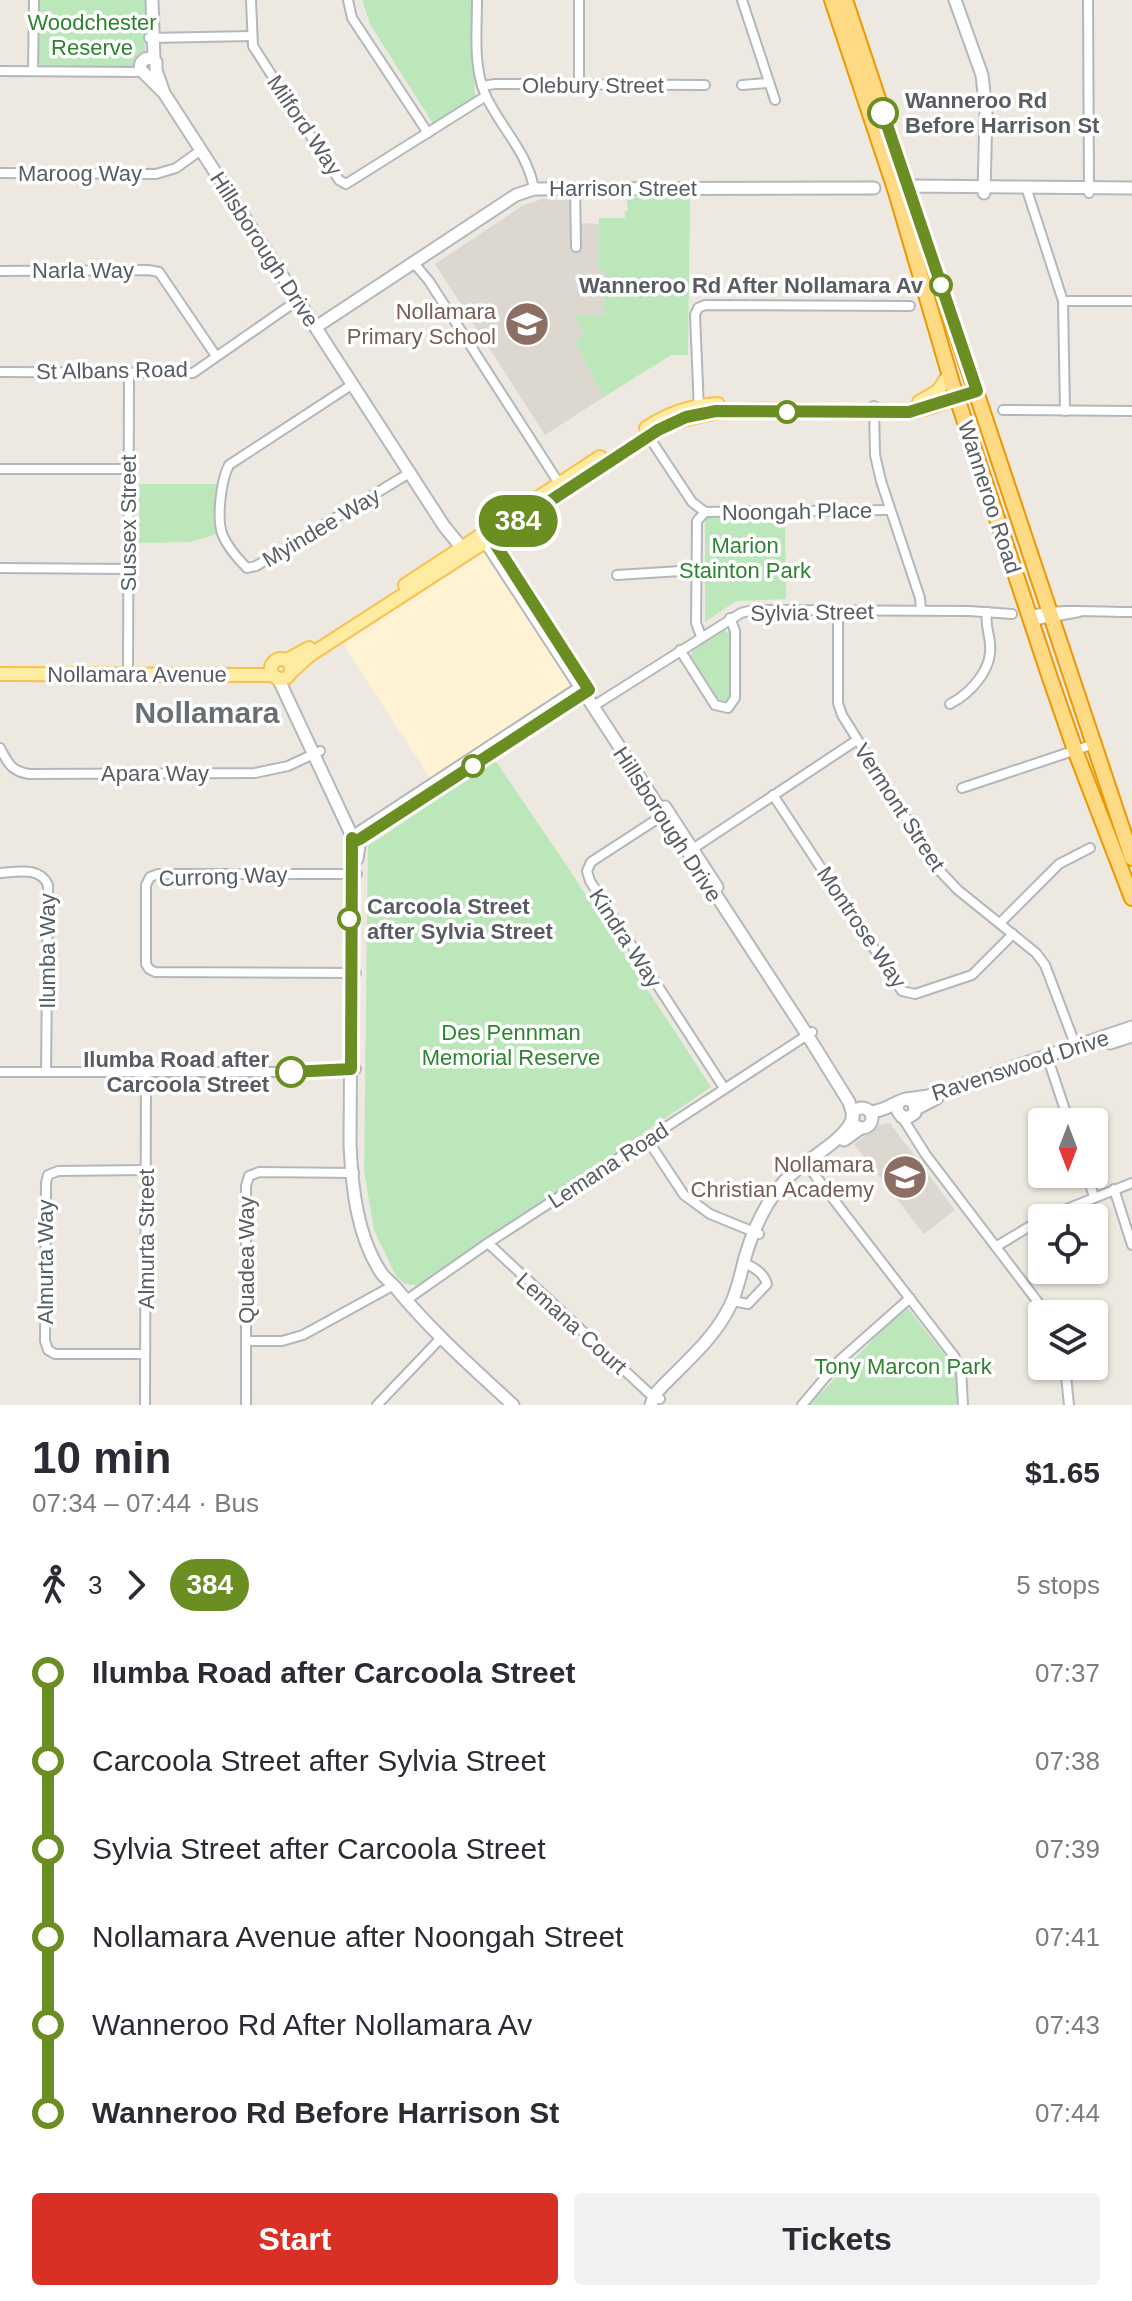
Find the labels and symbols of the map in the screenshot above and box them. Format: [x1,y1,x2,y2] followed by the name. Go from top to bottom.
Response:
[27,10,157,60] park label: Woodchester Reserve
[262,70,347,180] street label: Milford Way
[522,73,664,98] street label: Olebury Street
[905,88,1100,138] place label: Wanneroo Rd Before Harrison St
[868,98,898,128] marker: Wanneroo Rd Before Harrison St
[18,161,142,186] street label: Maroog Way
[205,167,324,331] street label: Hillsborough Drive
[549,176,697,201] street label: Harrison Street
[32,258,134,283] street label: Narla Way
[579,273,924,298] place label: Wanneroo Rd After Nollamara Av
[930,274,952,296] marker: Wanneroo Rd After Nollamara Av
[347,299,497,349] place label: Nollamara Primary School
[503,300,551,348] school or university icon: Nollamara Primary School
[36,357,188,384] street label: St Albans Road
[776,401,798,423] unlabelled marker
[953,417,1026,577] street label: Wanneroo Road
[116,455,141,591] street label: Sussex Street
[258,483,384,572] street label: Myindee Way
[472,495,564,547] line badge: 384
[722,498,872,525] street label: Noongah Place
[679,533,812,583] park label: Marion Stainton Park
[750,599,874,626] street label: Sylvia Street
[47,662,227,687] street label: Nollamara Avenue
[134,696,280,729] district label: Nollamara
[849,739,950,876] street label: Vermont Street
[608,742,727,906] street label: Hillsborough Drive
[462,755,484,777] unlabelled marker
[101,761,209,786] street label: Apara Way
[158,862,288,891] street label: Currong Way
[812,862,911,993] street label: Montrose Way
[584,884,667,992] street label: Kindra Way
[35,893,60,1009] street label: Ilumba Way
[367,894,554,944] place label: Carcoola Street after Sylvia Street
[338,908,360,930] marker: Carcoola Street after Sylvia Street
[422,1020,600,1070] park label: Des Pennman Memorial Reserve
[928,1025,1112,1106] street label: Ravenswood Drive
[83,1047,270,1097] place label: Ilumba Road after Carcoola Street
[276,1057,306,1087] marker: Ilumba Road after Carcoola Street
[1028,1108,1108,1188] north arrow
[544,1117,673,1214] street label: Lemana Road
[691,1152,875,1202] place label: Nollamara Christian Academy
[881,1153,929,1201] school or university icon: Nollamara Christian Academy
[134,1169,159,1309] street label: Almurta Street
[234,1196,259,1324] street label: Quadea Way
[33,1199,58,1325] street label: Almurta Way
[511,1267,632,1379] street label: Lemana Court
[814,1354,993,1379] park label: Tony Marcon Park

